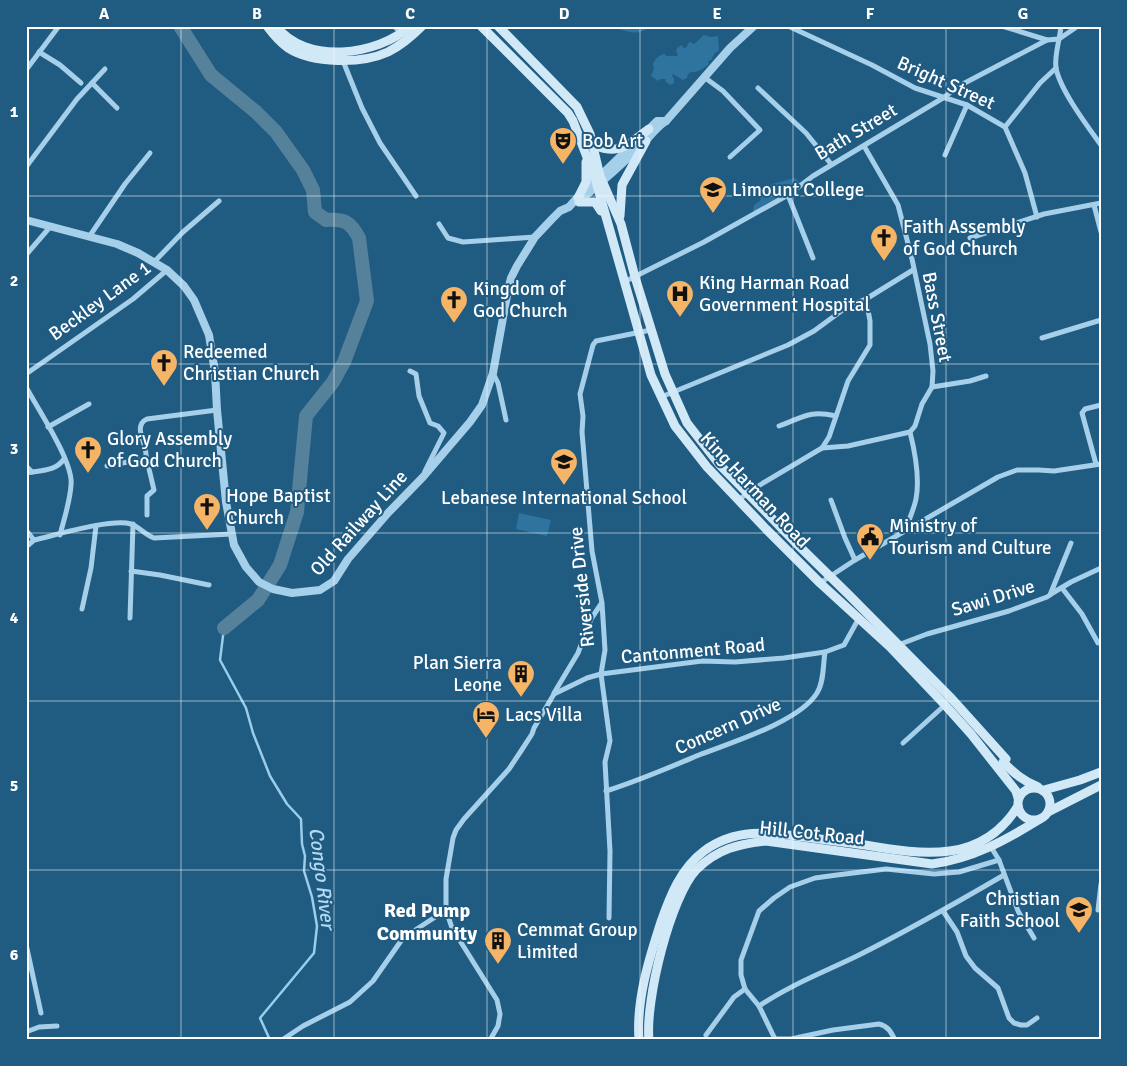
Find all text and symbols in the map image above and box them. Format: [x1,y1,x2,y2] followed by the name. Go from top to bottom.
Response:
[99,4,110,24] text: A
[252,4,262,24] text: B
[405,4,415,24] text: C
[559,4,570,24] text: D
[712,4,722,24] text: E
[866,4,875,24] text: F
[1018,4,1028,24] text: G
[893,51,999,115] street label: Bright Street
[811,98,902,166] street label: Bath Street
[10,102,19,122] text: 1
[548,126,578,165] theatre icon: Bob Art
[582,129,644,153] place label: Bob Art
[698,175,728,214] school or university icon: Limount College
[732,178,864,202] place label: Limount College
[903,215,1025,261] place label: Faith Assembly of God Church
[869,223,899,262] church icon: Faith Assembly of God Church
[44,256,156,346] street label: Beckley Lane 1
[916,270,958,365] street label: Bass Street
[10,271,18,291] text: 2
[699,271,870,317] place label: King Harman Road Government Hospital
[473,277,568,323] place label: Kingdom of God Church
[665,279,695,318] hospital icon: King Harman Road Government Hospital
[439,285,469,324] church icon: Kingdom of God Church
[183,340,320,386] place label: Redeemed Christian Church
[149,348,179,387] church icon: Redeemed Christian Church
[107,427,232,473] place label: Glory Assembly of God Church
[695,427,815,553] street label: King Harman Road
[73,435,103,474] church icon: Glory Assembly of God Church
[10,439,18,459] text: 3
[549,447,579,486] school or university icon: Lebanese International School
[305,465,413,581] street label: Old Railway Line
[226,484,331,530] place label: Hope Baptist Church
[441,486,687,510] place label: Lebanese International School
[192,492,222,531] church icon: Hope Baptist Church
[889,514,1052,560] place label: Ministry of Tourism and Culture
[855,522,885,561] public building icon: Ministry of Tourism and Culture
[564,526,600,648] street label: Riverside Drive
[948,574,1038,622] street label: Sawi Drive
[10,608,19,628] text: 4
[620,633,766,669] street label: Cantonment Road
[413,651,502,697] place label: Plan Sierra Leone
[506,659,536,698] building icon: Plan Sierra Leone
[671,692,785,760] street label: Concern Drive
[471,700,501,739] hotel icon: Lacs Villa
[505,703,582,727] place label: Lacs Villa
[10,776,18,796] text: 5
[758,816,866,850] street label: Hill Cot Road
[303,826,341,933] water label: Congo River
[960,887,1060,933] place label: Christian Faith School
[1064,895,1094,934] school or university icon: Christian Faith School
[377,898,477,946] district label: Red Pump Community
[517,918,638,964] place label: Cemmat Group Limited
[483,926,513,965] building icon: Cemmat Group Limited
[10,945,19,965] text: 6

